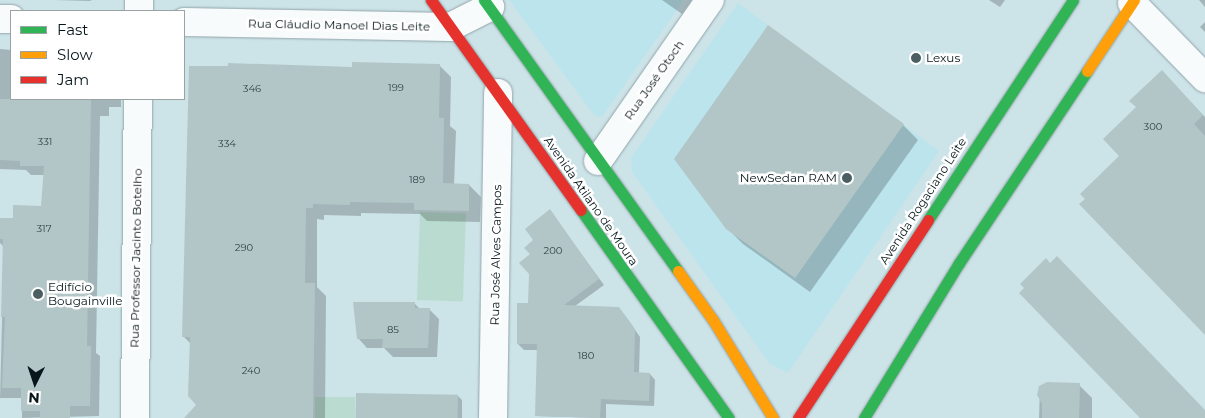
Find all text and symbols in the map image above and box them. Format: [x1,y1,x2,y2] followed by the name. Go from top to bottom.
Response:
[10,10,185,100] legend
[248,16,430,34] street label: Rua Cláudio Manoel Dias Leite
[57,20,88,39] text: Fast
[621,37,687,123] street label: Rua José Otoch
[57,45,93,64] text: Slow
[926,51,960,65] place label: Lexus
[910,52,922,64] marker: Lexus
[57,70,89,89] text: Jam
[388,82,404,94] house number: 199
[243,83,261,95] house number: 346
[1144,121,1162,133] house number: 300
[541,134,641,268] street label: Avenida Atilano de Moura
[877,135,969,267] street label: Avenida Rogaciano Leite
[38,136,52,148] house number: 331
[218,138,236,150] house number: 334
[127,168,145,348] street label: Rua Professor Jacinto Botelho
[740,171,837,185] place label: NewSedan RAM
[841,172,853,184] marker: NewSedan RAM
[409,174,425,186] house number: 189
[488,184,504,326] street label: Rua José Alves Campos
[36,223,52,235] house number: 317
[235,242,253,254] house number: 290
[544,245,562,257] house number: 200
[48,280,123,308] place label: Edifício Bougainville
[32,288,44,300] marker: Edifício Bougainville
[387,324,399,336] house number: 85
[578,350,594,362] house number: 180
[10,358,60,408] north arrow
[242,365,260,377] house number: 240
[28,389,40,407] text: N

